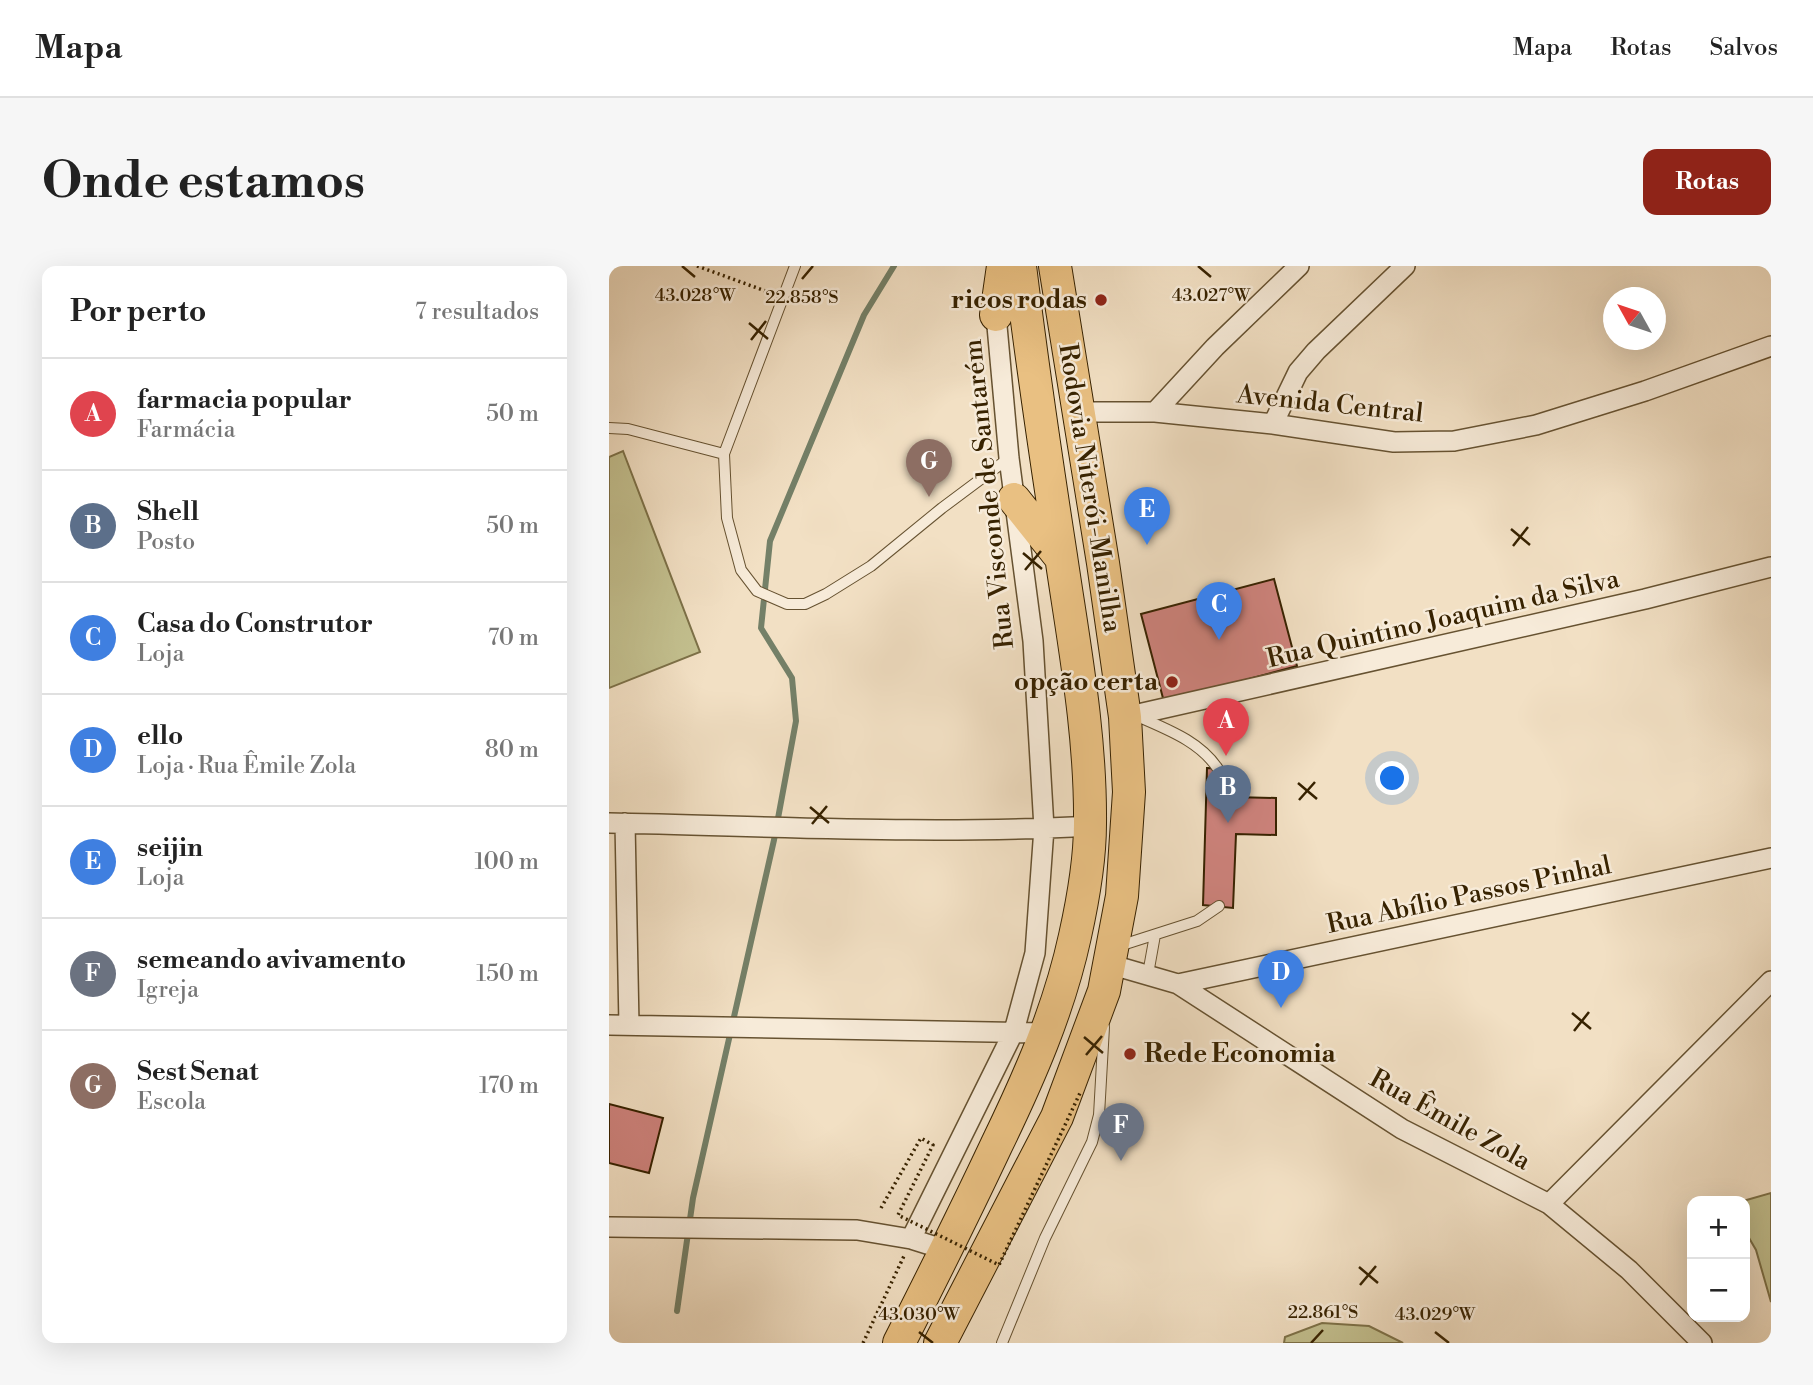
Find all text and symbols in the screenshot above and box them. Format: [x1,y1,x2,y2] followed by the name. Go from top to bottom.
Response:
[35,28,122,69] text: Mapa
[1513,33,1572,63] text: Mapa
[1610,33,1671,63] text: Rotas
[1709,33,1778,63] text: Salvos
[1643,149,1771,215] button: Rotas
[42,152,365,213] text: Onde estamos
[655,284,736,307] text: 43.028°W
[951,284,1087,316] place label: ricos rodas
[1172,284,1251,307] text: 43.027°W
[765,286,839,309] text: 22.858°S
[1603,287,1666,350] north arrow
[1093,292,1109,308] marker: ricos rodas
[70,293,206,331] text: Por perto
[415,298,539,326] text: 7 resultados
[957,337,1021,651] street label: Rua Visconde de Santarém
[1051,341,1129,636] street label: Rodovia Niterói-Manilha
[1234,378,1425,430] street label: Avenida Central
[137,384,352,416] text: farmacia popular
[85,400,101,428] text: A
[486,400,539,428] text: 50 m
[137,416,235,444] text: Farmácia
[906,439,952,497] pin: G
[1124,487,1170,545] pin: E
[137,496,199,528] text: Shell
[84,512,102,540] text: B
[486,512,539,540] text: 50 m
[137,528,195,556] text: Posto
[1264,563,1623,675] street label: Rua Quintino Joaquim da Silva
[1196,582,1242,640] pin: C
[137,608,373,640] text: Casa do Construtor
[85,624,101,652] text: C
[488,624,539,652] text: 70 m
[137,640,184,668] text: Loja
[1014,666,1159,698] place label: opção certa
[1164,674,1180,690] marker: opção certa
[1203,698,1249,756] pin: A
[137,720,183,752] text: ello
[84,736,102,764] text: D
[485,736,539,764] text: 80 m
[137,752,356,780] text: Loja · Rua Êmile Zola
[1375,761,1409,795] your location
[1205,765,1251,823] pin: B
[137,832,203,864] text: seijin
[85,848,101,876] text: E
[474,848,539,876] text: 100 m
[1324,849,1615,941] street label: Rua Abílio Passos Pinhal
[137,864,184,892] text: Loja
[137,944,406,976] text: semeando avivamento
[1258,950,1304,1008] pin: D
[85,960,101,988] text: F
[476,960,539,988] text: 150 m
[137,976,199,1004] text: Igreja
[1144,1038,1336,1070] place label: Rede Economia
[1122,1046,1138,1062] marker: Rede Economia
[137,1056,259,1088] text: Sest Senat
[1364,1061,1538,1178] street label: Rua Êmile Zola
[84,1072,102,1100] text: G
[479,1072,539,1100] text: 170 m
[137,1088,206,1116] text: Escola
[1098,1103,1144,1161] pin: F
[1687,1196,1750,1322] map controls
[1687,1196,1750,1259] button: +
[1687,1259,1750,1322] button: −
[1288,1301,1358,1324] text: 22.861°S
[878,1303,960,1326] text: 43.030°W
[1395,1303,1476,1326] text: 43.029°W

